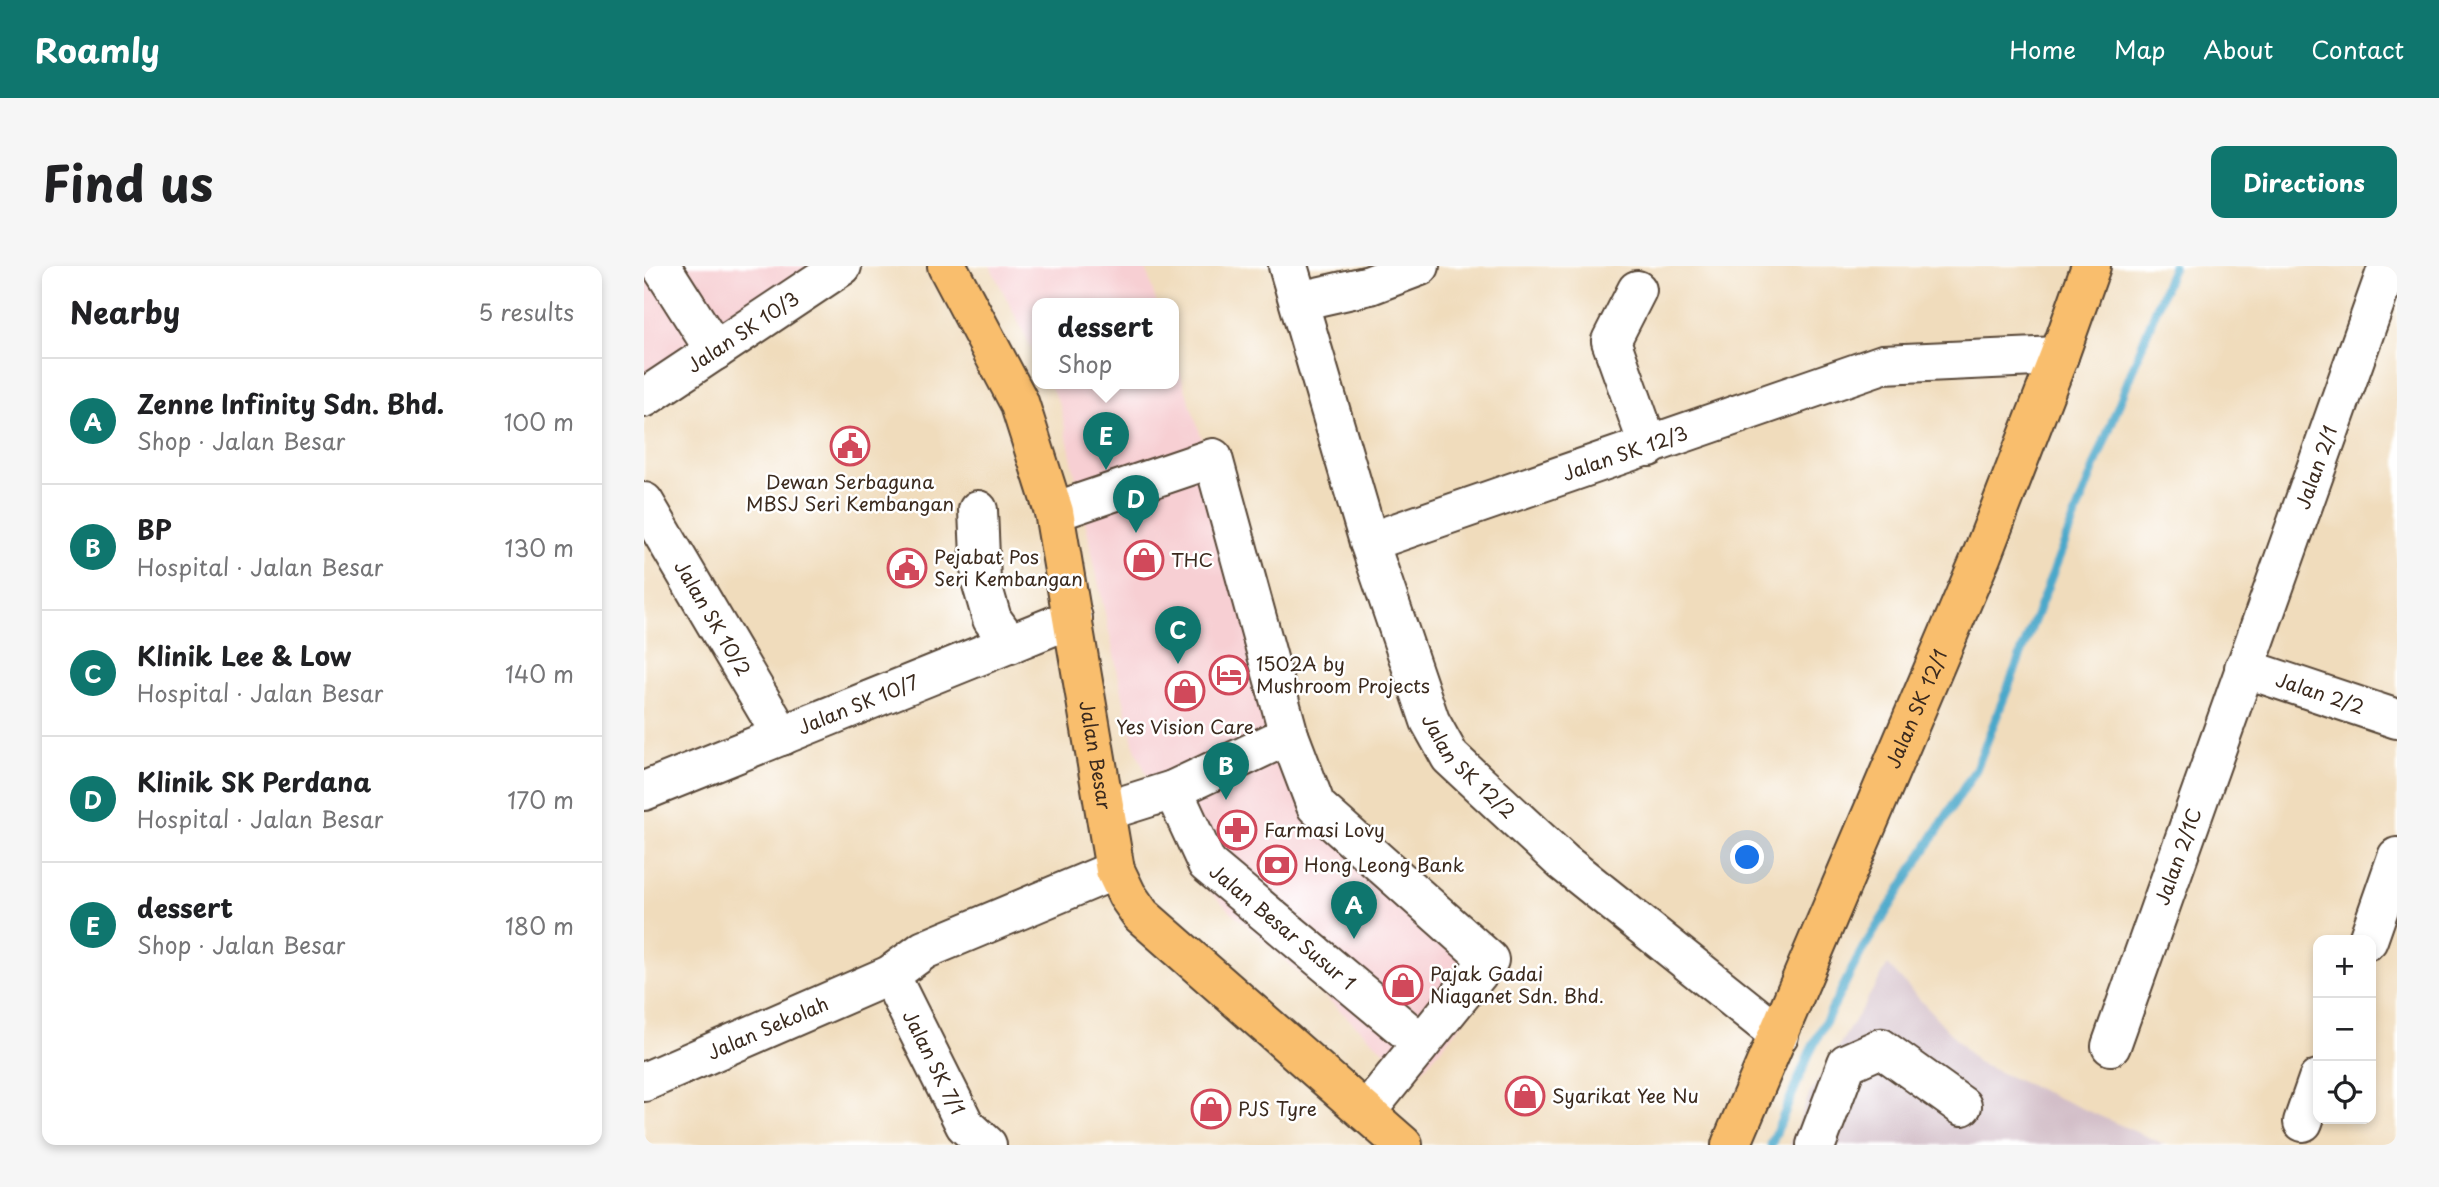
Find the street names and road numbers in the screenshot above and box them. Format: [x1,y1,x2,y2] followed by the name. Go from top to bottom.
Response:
[681,284,804,379] street label: Jalan SK 10/3
[1558,418,1691,487] street label: Jalan SK 12/3
[2288,421,2343,513] street label: Jalan 2/1
[668,555,759,681] street label: Jalan SK 10/2
[1878,645,1953,772] street label: Jalan SK 12/1
[2272,665,2368,720] street label: Jalan 2/2
[793,667,923,741] street label: Jalan SK 10/7
[1073,698,1120,812] street label: Jalan Besar
[1416,711,1522,824] street label: Jalan SK 12/2
[2147,804,2208,909] street label: Jalan 2/1C
[1204,857,1363,996] street label: Jalan Besar Susur 1
[703,989,832,1066] street label: Jalan Sekolah
[897,1005,973,1119] street label: Jalan SK 7/1

